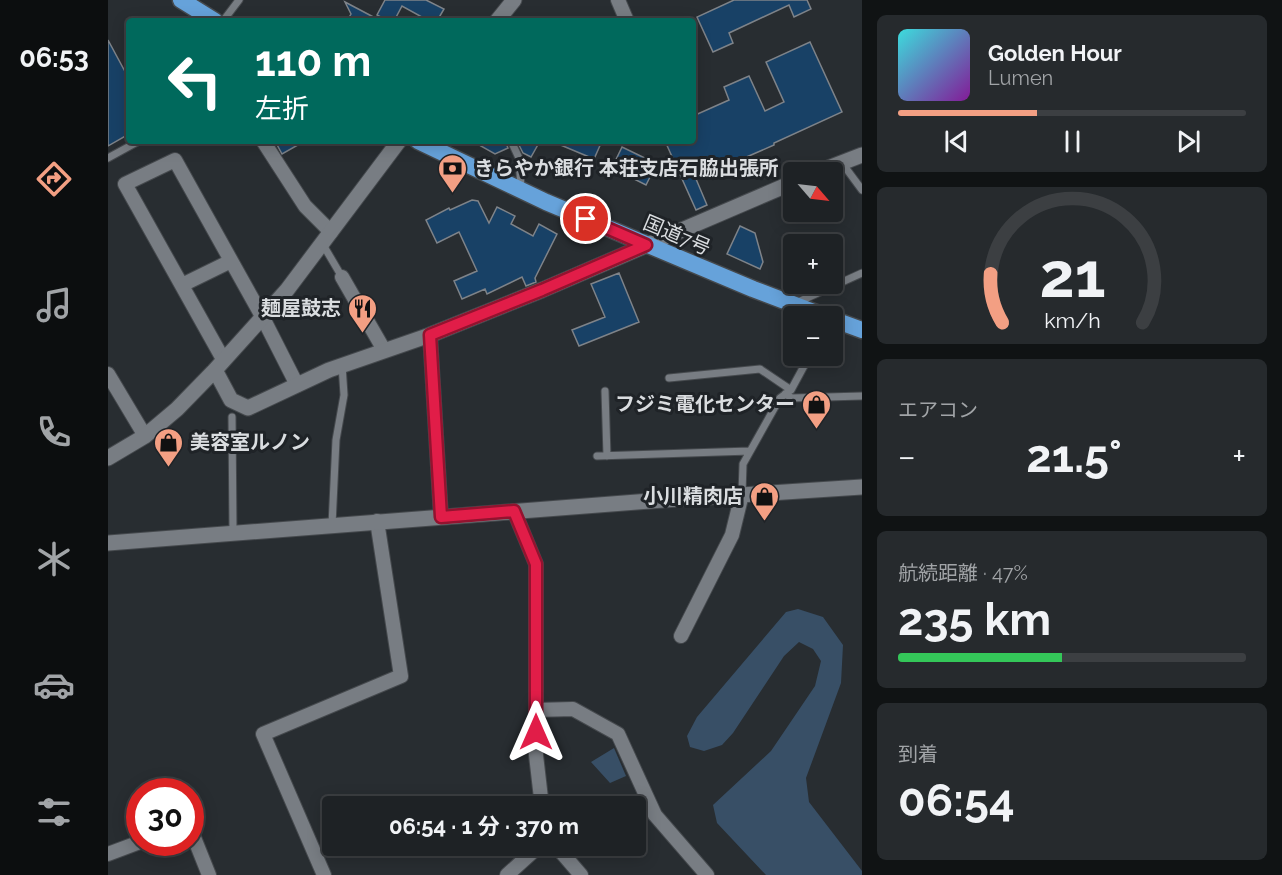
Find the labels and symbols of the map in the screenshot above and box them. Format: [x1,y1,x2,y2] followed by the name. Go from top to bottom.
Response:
[437,152,469,194] bank icon: きらやか銀行 本荘支店石脇出張所
[474,156,779,180] place label: きらやか銀行 本荘支店石脇出張所
[783,162,843,222] north arrow
[560,193,611,244] pin
[640,210,714,260] street label: 国道7号
[346,292,378,334] restaurant icon: 麺屋鼓志
[261,296,341,320] place label: 麺屋鼓志
[800,388,832,430] shop icon: フジミ電化センター
[615,392,795,416] place label: フジミ電化センター
[153,426,185,468] shop icon: 美容室ルノン
[190,430,310,454] place label: 美容室ルノン
[748,480,780,522] shop icon: 小川精肉店
[643,484,743,508] place label: 小川精肉店
[504,700,568,764] position arrow
[126,778,204,856] speed limit sign: 30

